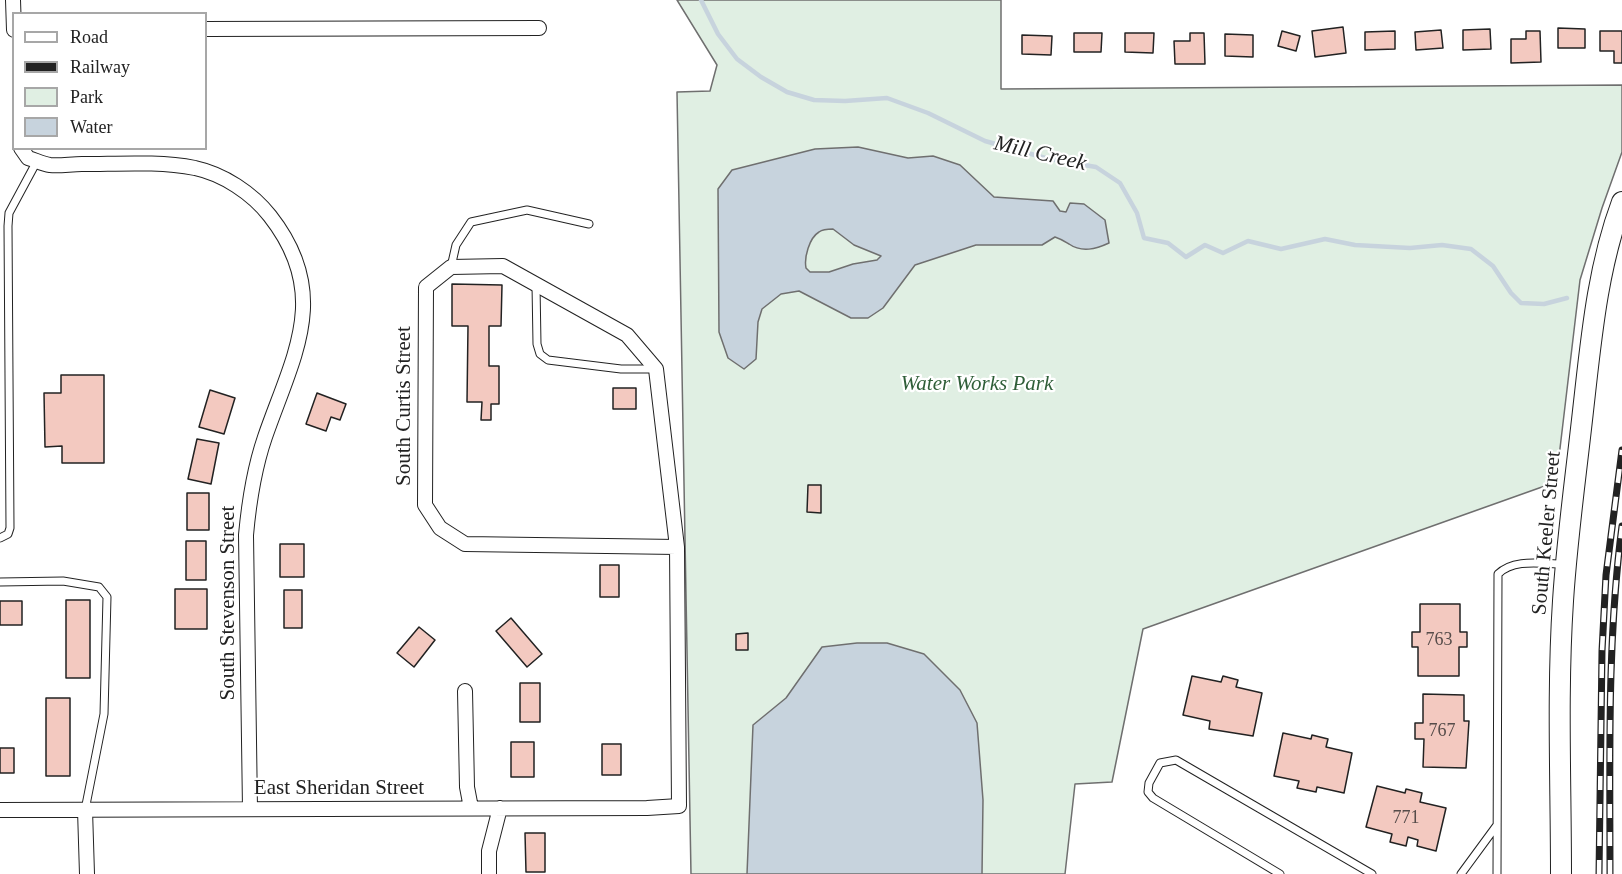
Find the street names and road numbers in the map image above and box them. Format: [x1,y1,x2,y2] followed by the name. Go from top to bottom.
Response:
[391,326,417,486] street label: South Curtis Street
[1527,450,1567,616] street label: South Keeler Street
[215,506,241,700] street label: South Stevenson Street
[254,775,424,801] street label: East Sheridan Street

